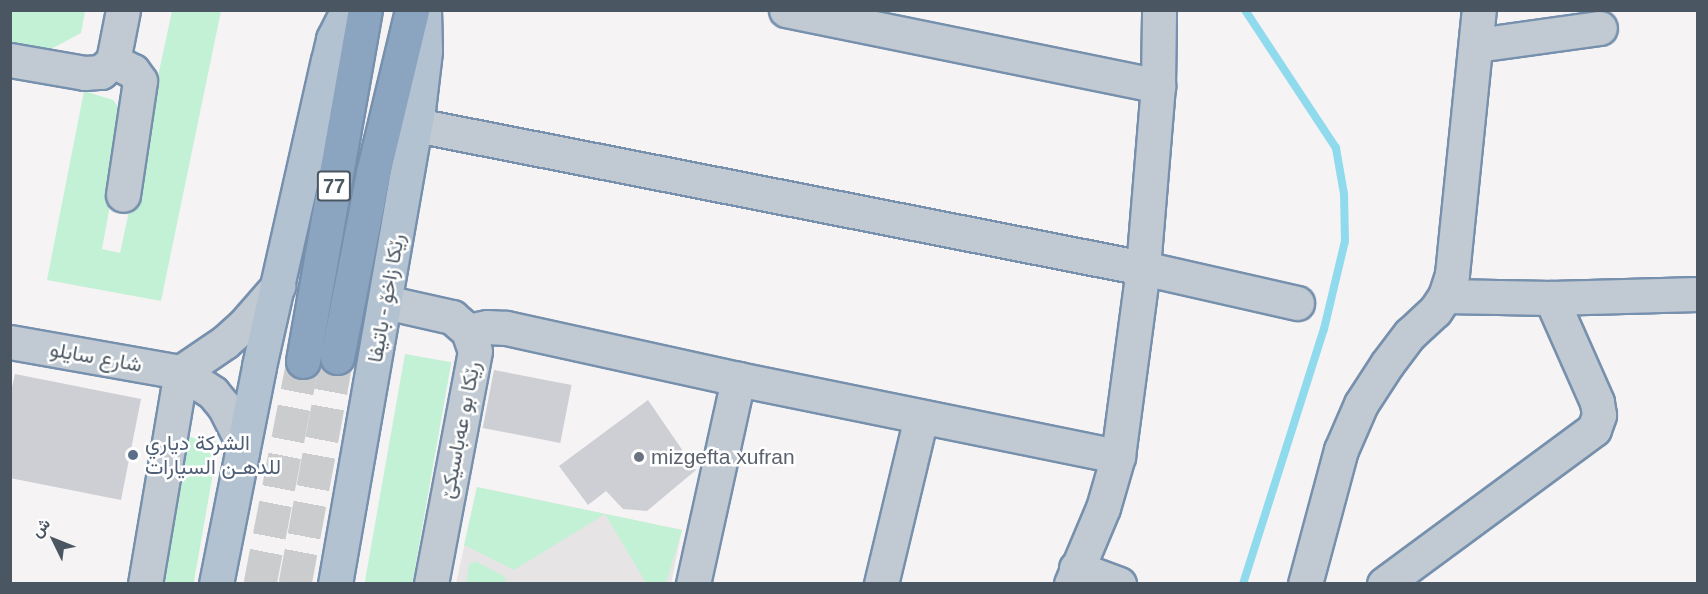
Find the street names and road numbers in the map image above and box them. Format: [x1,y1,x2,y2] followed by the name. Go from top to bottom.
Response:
[316,169,352,203] road number: 77
[362,232,410,364] street label: رێکا زاخۆ - باتیفا
[48,337,144,377] street label: شارع سايلو
[434,359,486,501] street label: رێكا بو عه‌باسيكێ

